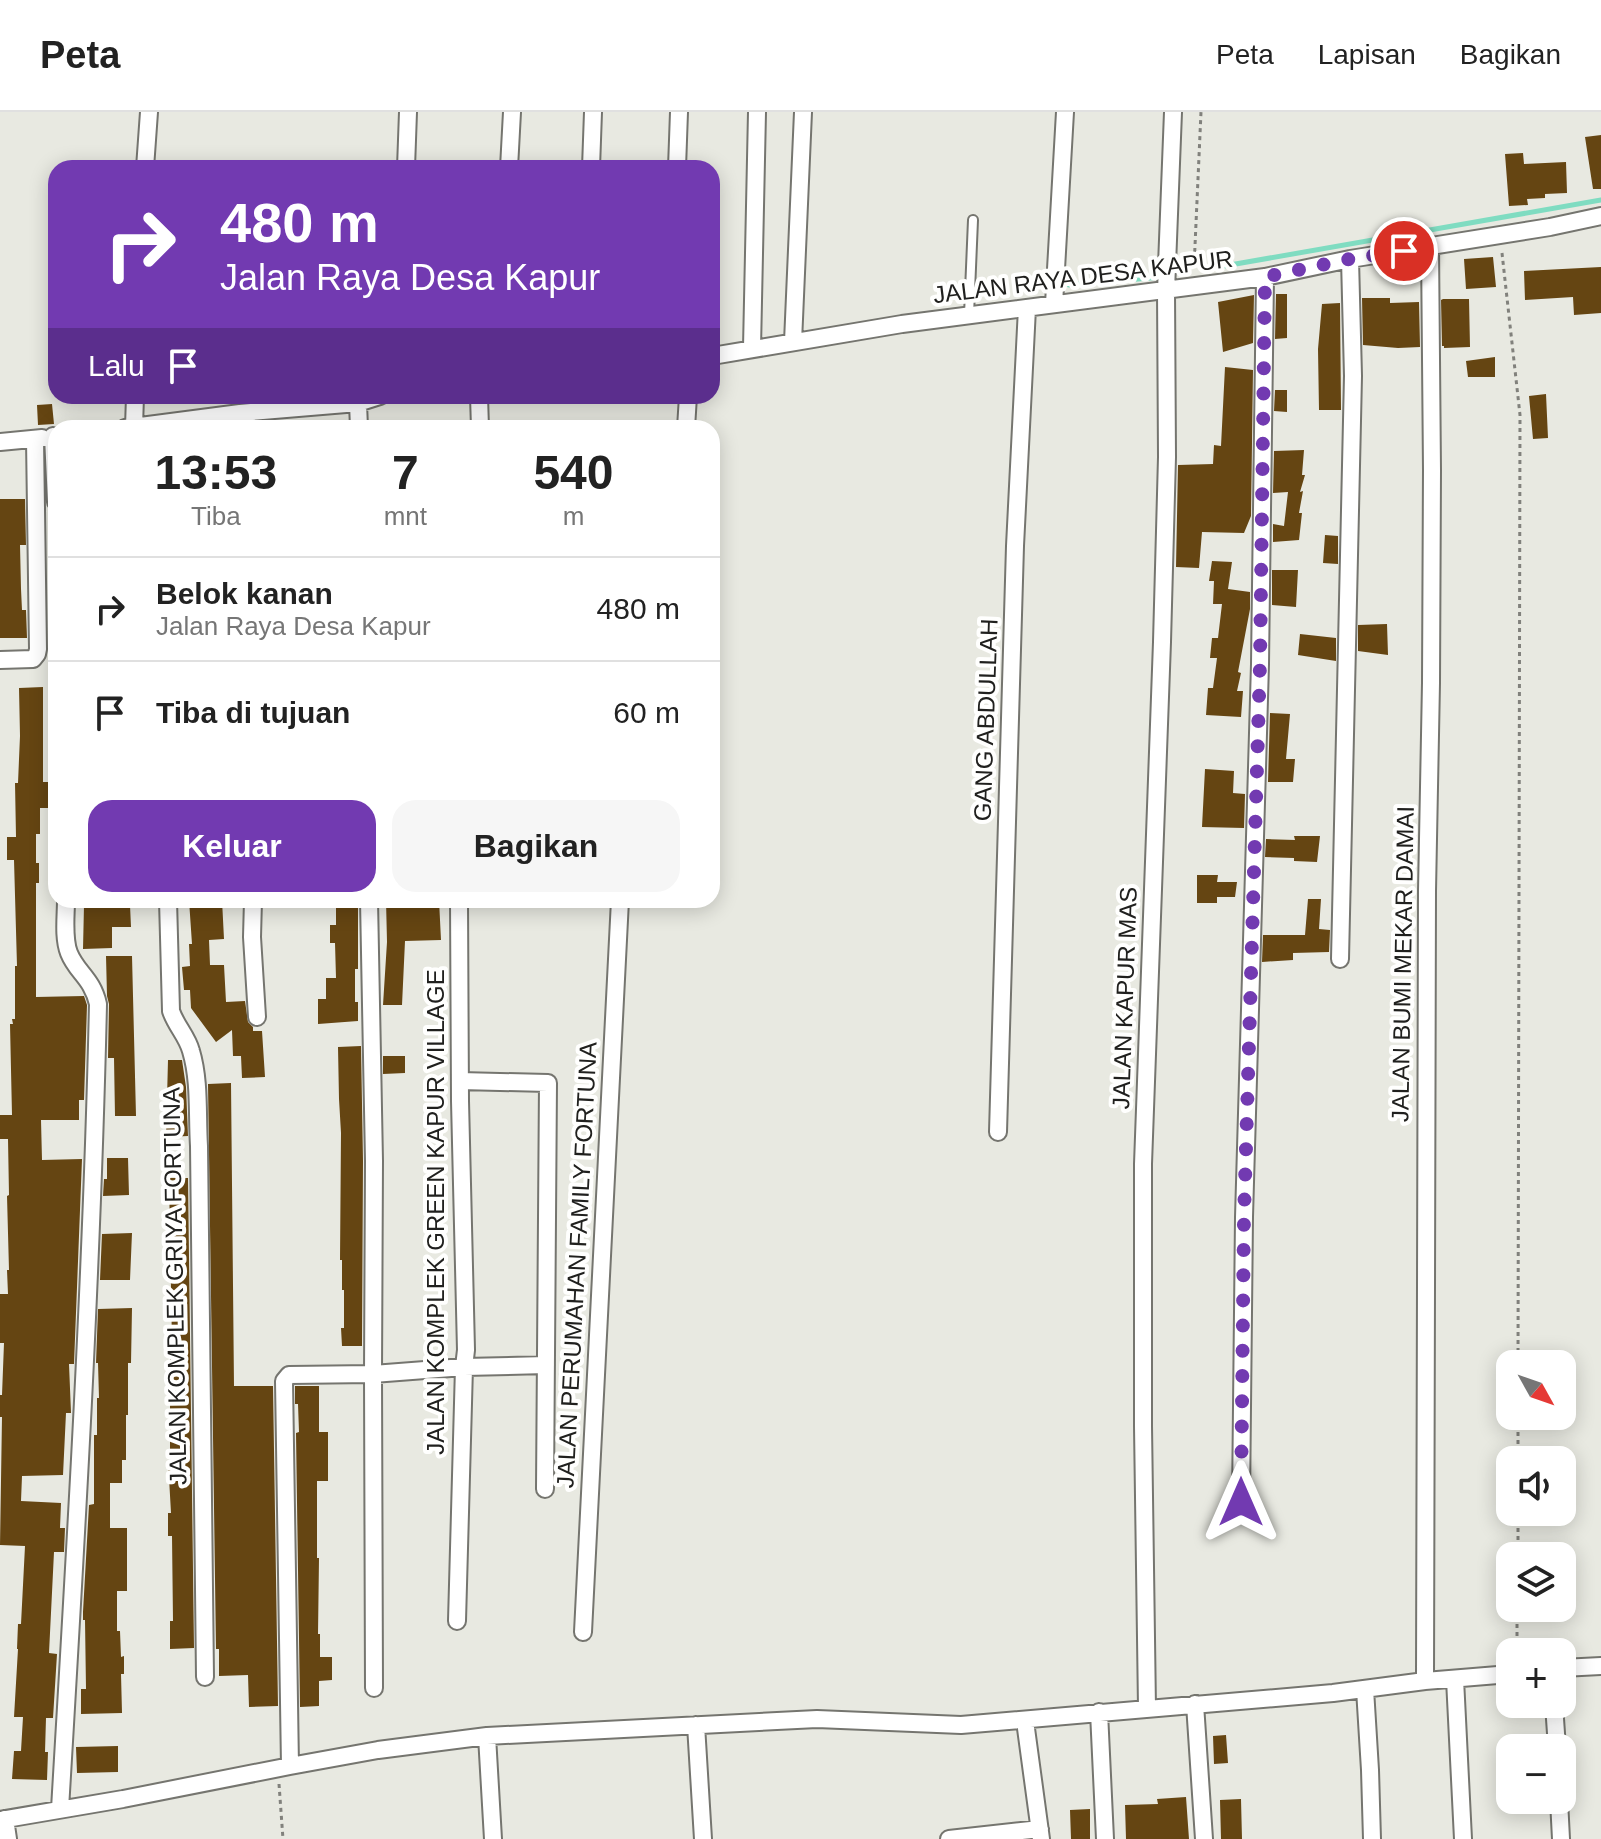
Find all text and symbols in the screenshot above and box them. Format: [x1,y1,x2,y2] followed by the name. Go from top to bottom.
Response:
[40,34,120,76] text: Peta
[1216,39,1274,70] text: Peta
[1318,39,1416,70] text: Lapisan
[1460,39,1561,70] text: Bagikan
[220,191,379,254] text: 480 m
[88,192,192,296] icon: right
[1370,217,1438,285] pin
[1382,229,1426,273] icon: arrive
[931,245,1234,308] street label: JALAN RAYA DESA KAPUR
[220,257,600,298] text: Jalan Raya Desa Kapur
[161,344,205,388] icon: arrive
[88,349,145,382] text: Lalu
[154,446,277,499] text: 13:53
[392,446,419,499] text: 7
[533,446,614,499] text: 540
[191,501,241,531] text: Tiba
[384,501,427,531] text: mnt
[563,501,584,531] text: m
[156,577,333,610] text: Belok kanan
[88,587,132,631] icon: right
[597,592,680,625] text: 480 m
[156,611,431,641] text: Jalan Raya Desa Kapur
[968,618,1003,822] street label: GANG ABDULLAH
[88,691,132,735] icon: arrive
[156,696,350,729] text: Tiba di tujuan
[613,696,680,729] text: 60 m
[88,800,376,892] button: Keluar
[392,800,680,892] button: Bagikan
[1386,806,1419,1122] street label: JALAN BUMI MEKAR DAMAI
[1107,886,1142,1110] street label: JALAN KAPUR MAS
[422,969,449,1455] street label: JALAN KOMPLEK GREEN KAPUR VILLAGE
[551,1041,602,1489] street label: JALAN PERUMAHAN FAMILY FORTUNA
[158,1087,191,1485] street label: JALAN KOMPLEK GRIYA FORTUNA
[1496,1350,1576,1430] north arrow
[1496,1350,1576,1814] map controls
[1496,1446,1576,1526] button: sound
[1199,1460,1283,1544] position arrow
[1496,1542,1576,1622] button: layers
[1496,1638,1576,1718] button: +
[1496,1734,1576,1814] button: −

